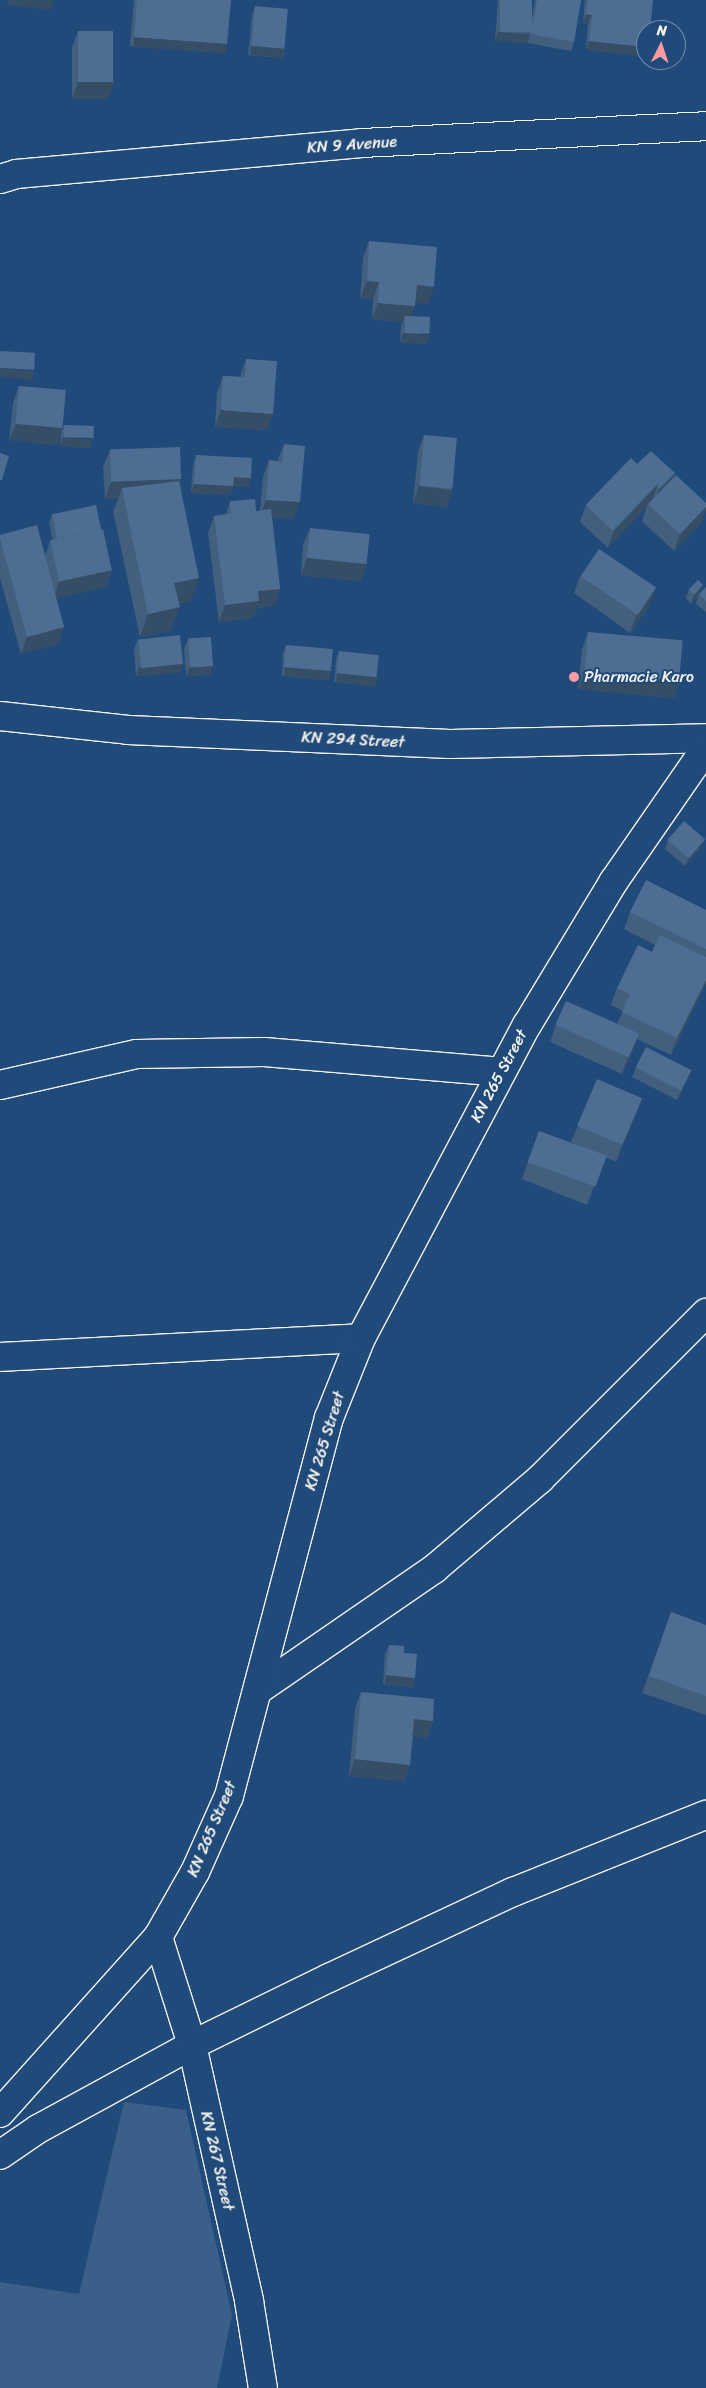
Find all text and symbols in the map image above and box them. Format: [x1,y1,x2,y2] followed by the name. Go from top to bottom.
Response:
[656,18,668,43] text: N
[636,20,686,70] north arrow
[306,132,398,158] street label: KN 9 Avenue
[584,667,694,687] place label: Pharmacie Karo
[568,671,580,683] marker: Pharmacie Karo
[300,728,406,752] street label: KN 294 Street
[466,1026,532,1126] street label: KN 265 Street
[301,1389,349,1493] street label: KN 265 Street
[183,1777,241,1881] street label: KN 265 Street
[196,2109,238,2213] street label: KN 267 Street

